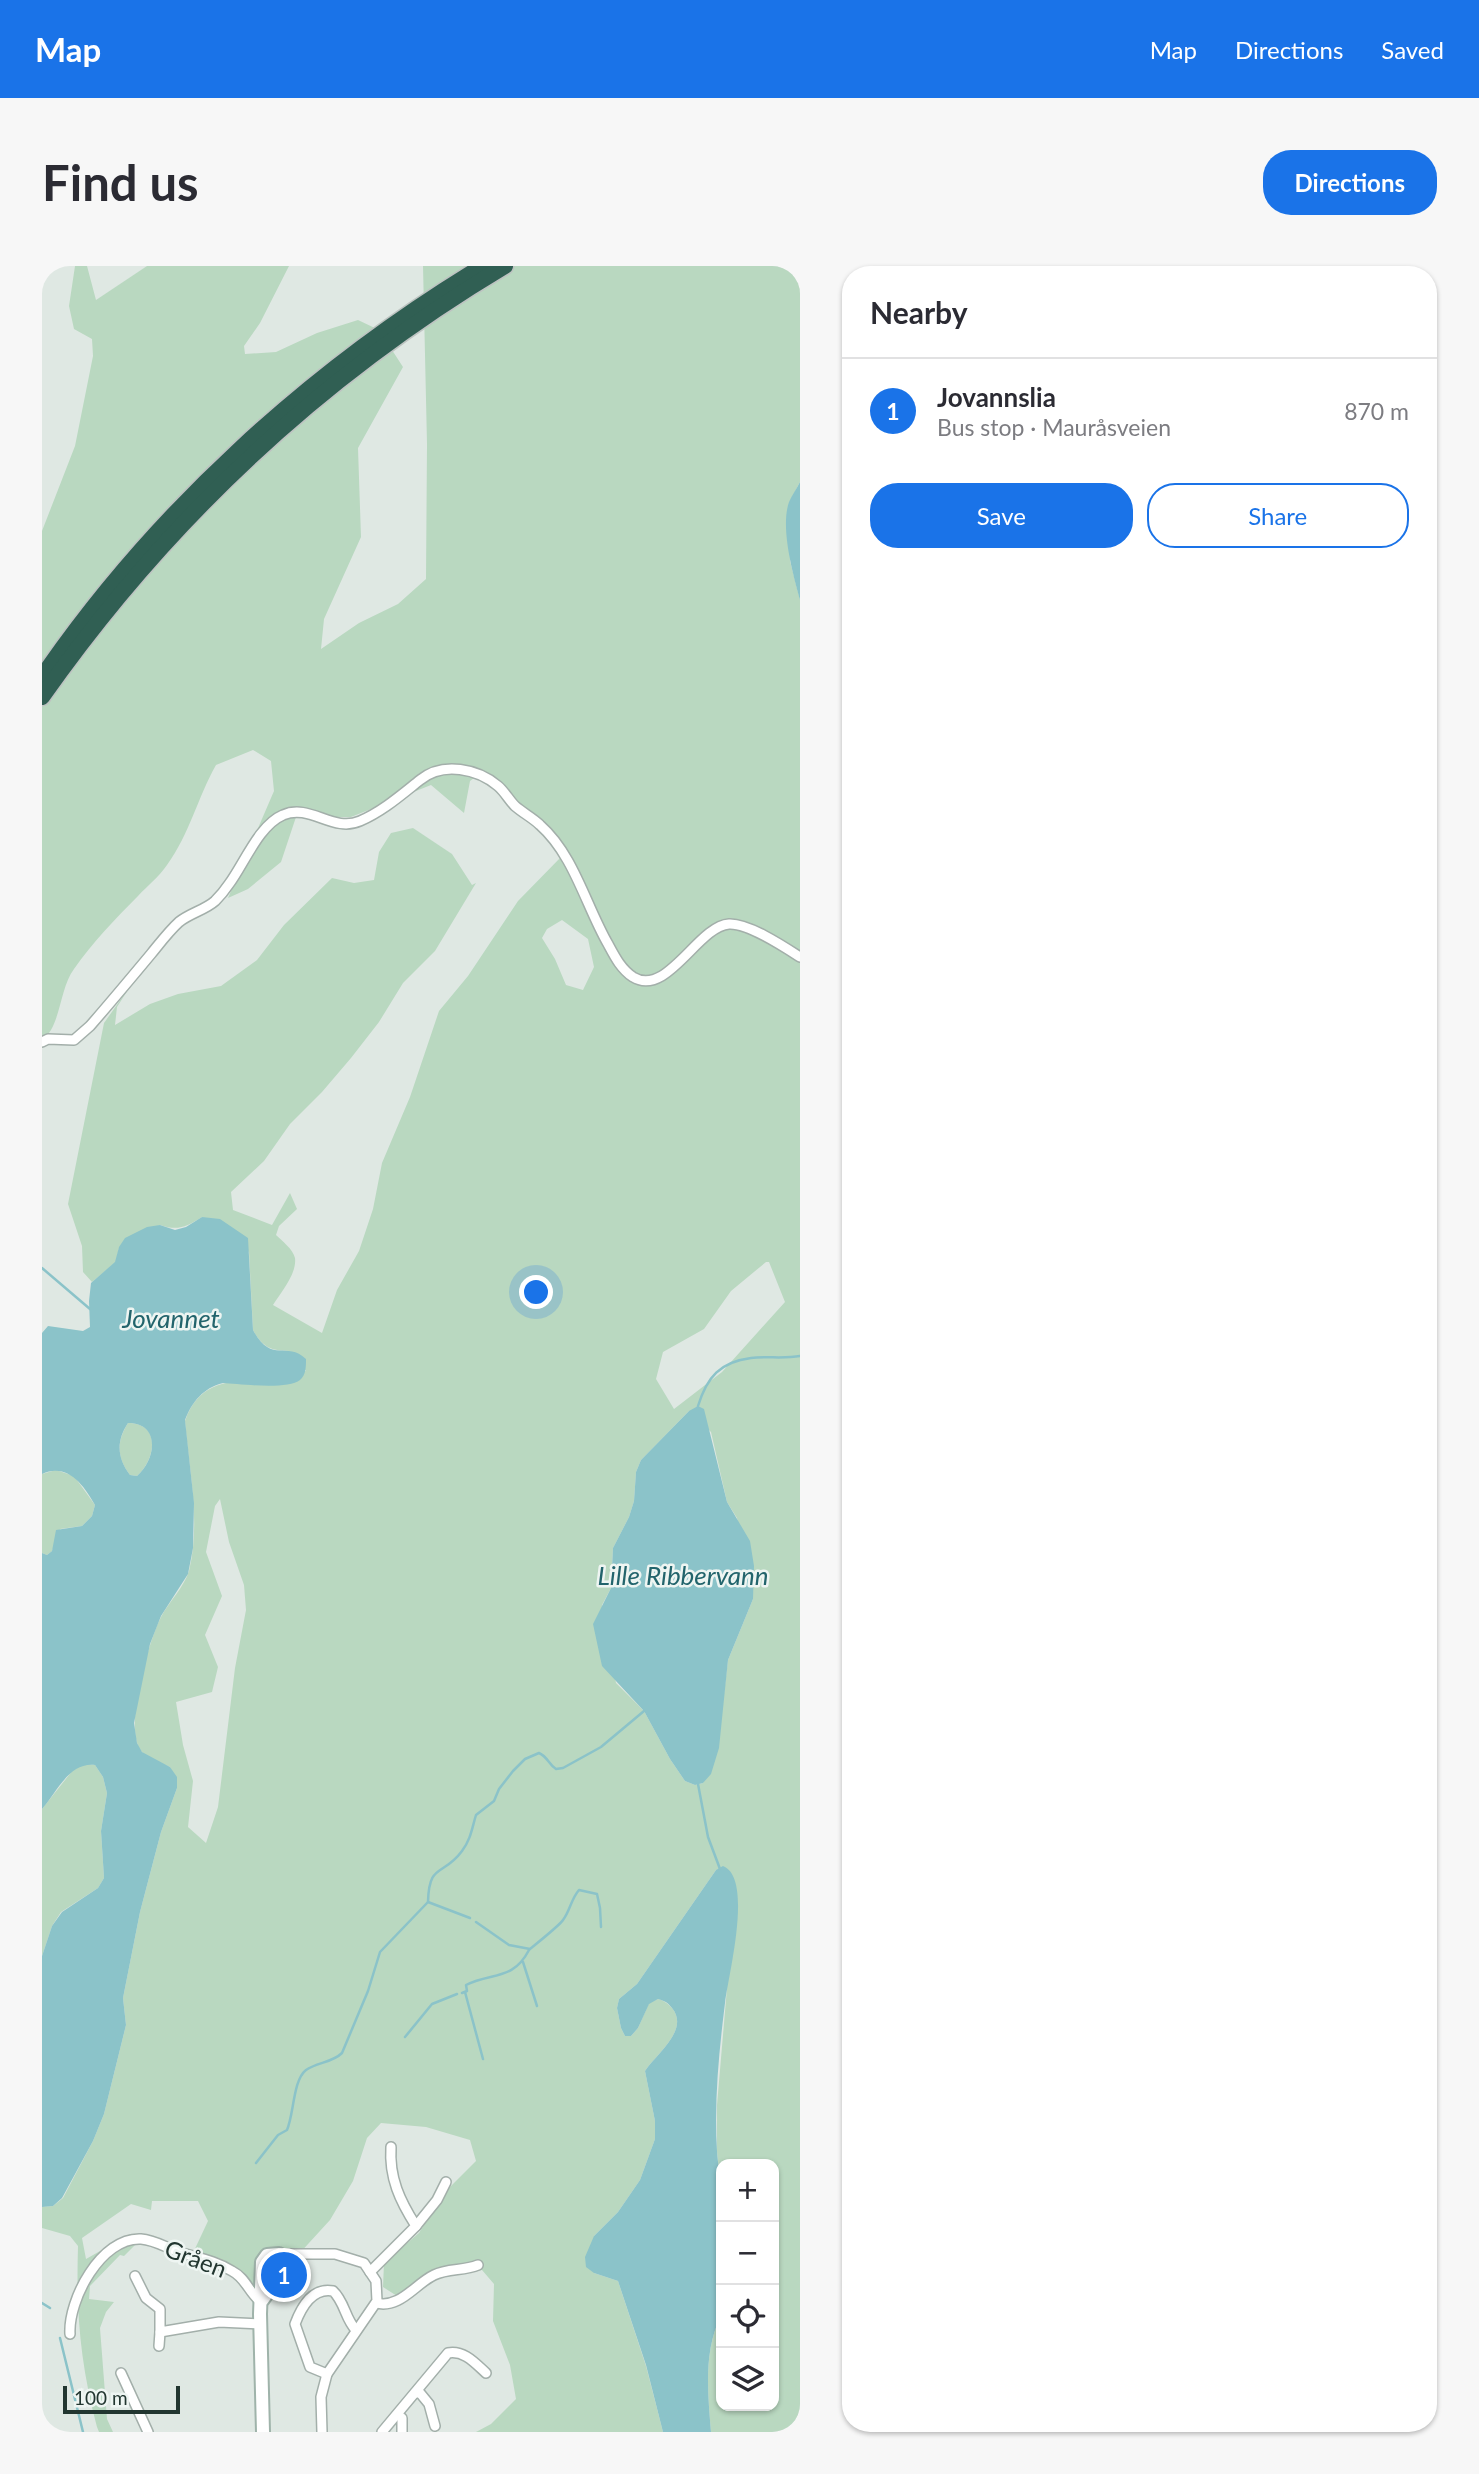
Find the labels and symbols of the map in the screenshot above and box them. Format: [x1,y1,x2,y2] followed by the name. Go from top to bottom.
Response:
[519,1275,553,1309] your location
[121,1302,220,1334] water label: Jovannet
[597,1559,769,1591] water label: Lille Ribbervann
[161,2233,231,2283] street label: Gråen
[261,2249,307,2301] pin: 1
[63,2383,180,2415] scale bar

